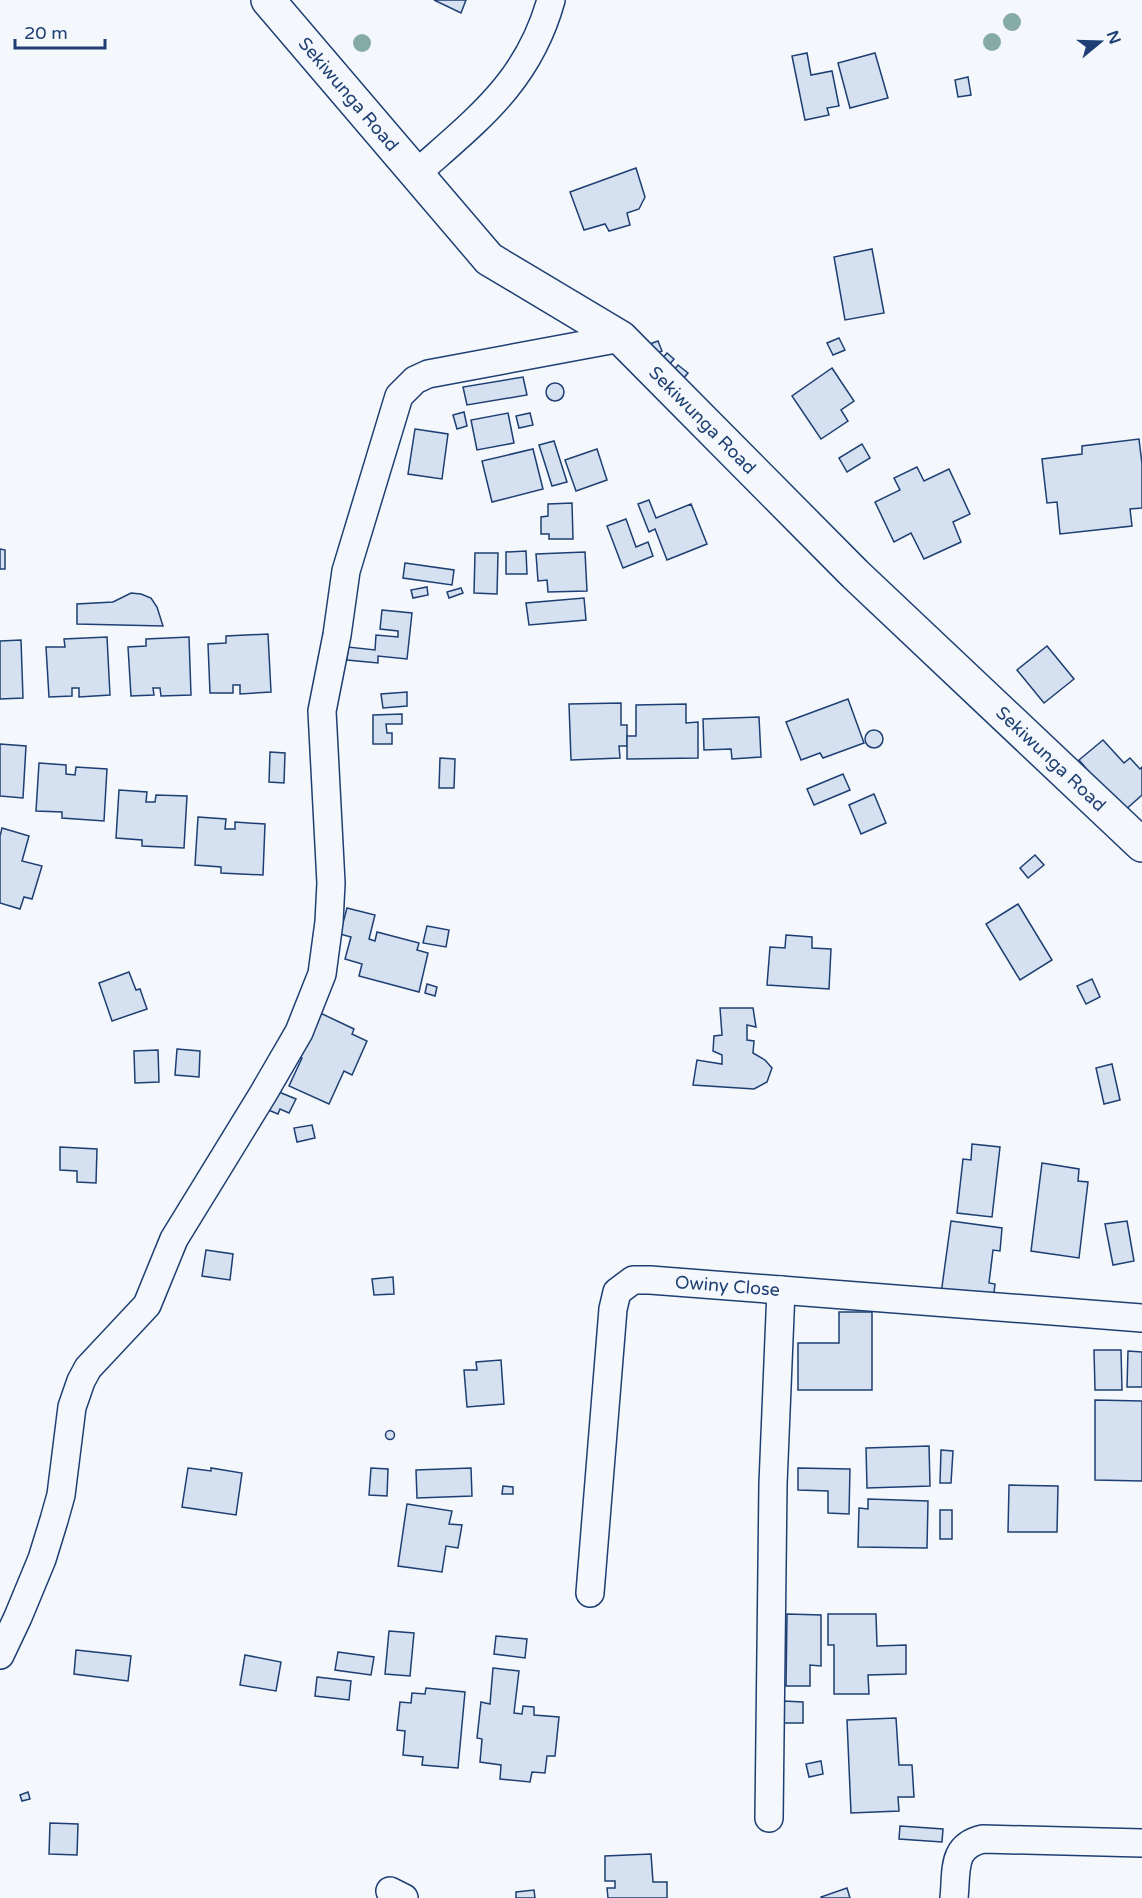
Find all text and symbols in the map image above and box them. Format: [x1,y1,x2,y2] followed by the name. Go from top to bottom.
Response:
[15,12,105,50] scale bar
[1070,12,1130,72] north arrow
[24,22,68,44] text: 20 m
[1102,28,1125,47] text: N
[294,33,403,156] street label: Sekiwunga Road
[644,362,761,479] street label: Sekiwunga Road
[991,702,1110,816] street label: Sekiwunga Road
[674,1271,781,1301] street label: Owiny Close

